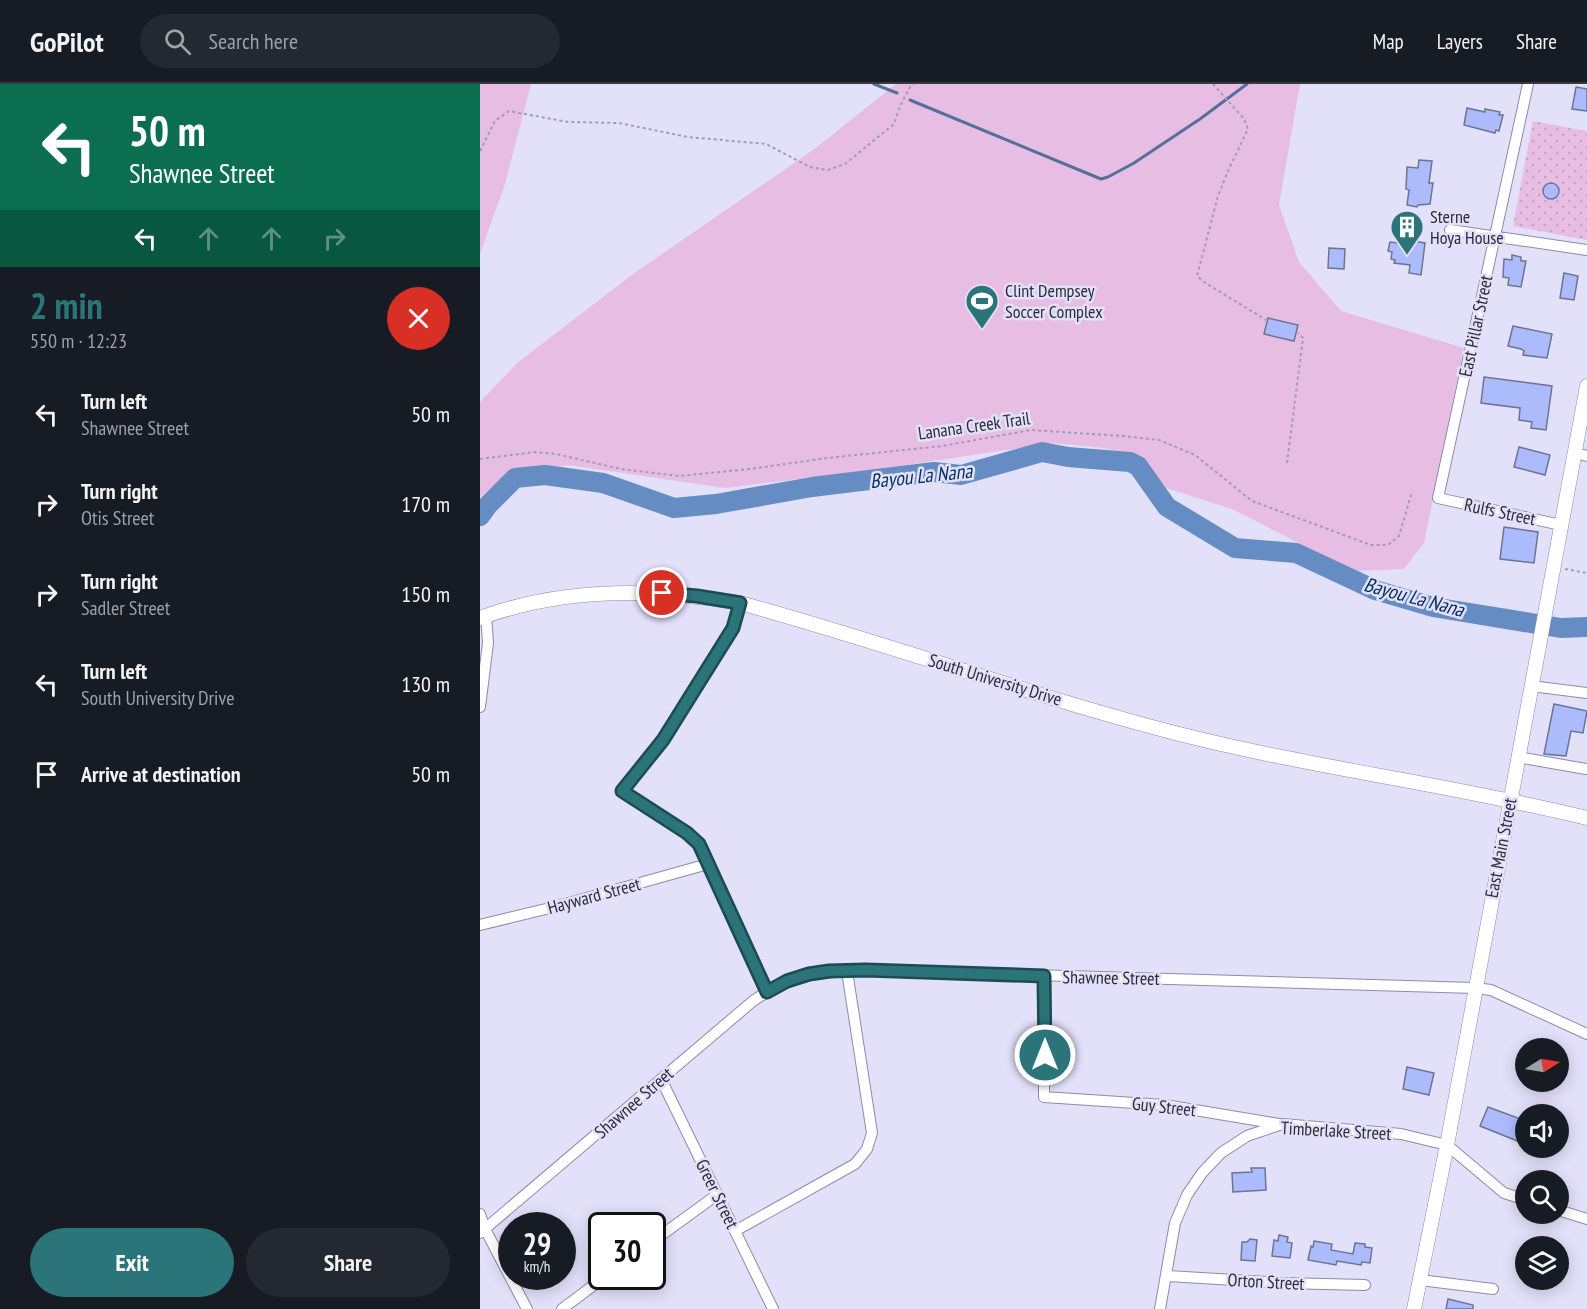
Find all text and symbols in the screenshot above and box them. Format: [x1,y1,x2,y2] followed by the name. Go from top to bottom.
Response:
[140,14,560,68] search box
[30,23,104,60] text: GoPilot
[161,25,194,58] icon: search
[209,27,298,55] text: Search here
[1373,28,1404,55] text: Map
[1437,28,1483,55] text: Layers
[1516,28,1557,55] text: Share
[129,103,206,158] text: 50 m
[30,108,108,186] icon: left
[129,156,275,190] text: Shawnee Street
[1430,205,1504,249] place label: Sterne Hoya House
[1389,209,1425,256] building icon: Sterne Hoya House
[129,222,162,255] icon: left
[192,222,225,255] icon: ahead
[255,222,288,255] icon: ahead
[318,222,351,255] icon: right
[1454,273,1498,379] street label: East Pillar Street
[1005,279,1103,323] place label: Clint Dempsey Soccer Complex
[30,282,103,329] text: 2 min
[964,283,1000,330] sports icon: Clint Dempsey Soccer Complex
[387,287,450,350] button: close
[30,328,127,354] text: 550 m · 12:23
[81,387,147,415] text: Turn left
[30,398,63,431] icon: left
[411,400,450,428] text: 50 m
[916,406,1032,445] street label: Lanana Creek Trail
[81,415,189,441] text: Shawnee Street
[869,458,974,494] water label: Bayou La Nana
[81,477,158,505] text: Turn right
[30,488,63,521] icon: right
[401,490,450,518] text: 170 m
[1462,493,1538,530] street label: Rulfs Street
[81,505,154,531] text: Otis Street
[81,567,158,595] text: Turn right
[636,567,687,618] pin
[1361,571,1468,623] water label: Bayou La Nana
[645,576,678,609] icon: arrive
[30,578,63,611] icon: right
[401,580,450,608] text: 150 m
[81,595,170,621] text: Sadler Street
[926,648,1065,711] street label: South University Drive
[81,657,147,685] text: Turn left
[30,668,63,701] icon: left
[401,670,450,698] text: 130 m
[81,685,234,711] text: South University Drive
[30,758,63,791] icon: arrive
[81,760,241,788] text: Arrive at destination
[411,760,450,788] text: 50 m
[1480,796,1521,900] street label: East Main Street
[545,872,643,919] street label: Hayward Street
[1062,965,1160,990] street label: Shawnee Street
[1013,1023,1077,1087] position arrow
[1515,1038,1569,1092] north arrow
[1515,1038,1569,1290] map controls
[589,1062,678,1143] street label: Shawnee Street
[1131,1092,1197,1121] street label: Guy Street
[1515,1104,1569,1158] button: sound
[1280,1116,1392,1145] street label: Timberlake Street
[691,1155,744,1232] street label: Greer Street
[1515,1170,1569,1224] button: search
[588,1212,666,1290] speed limit sign: 30
[523,1224,551,1263] text: 29
[30,1228,234,1297] button: Exit
[246,1228,450,1297] button: Share
[1515,1236,1569,1290] button: layers
[524,1257,550,1276] text: km/h
[1227,1268,1305,1295] street label: Orton Street

